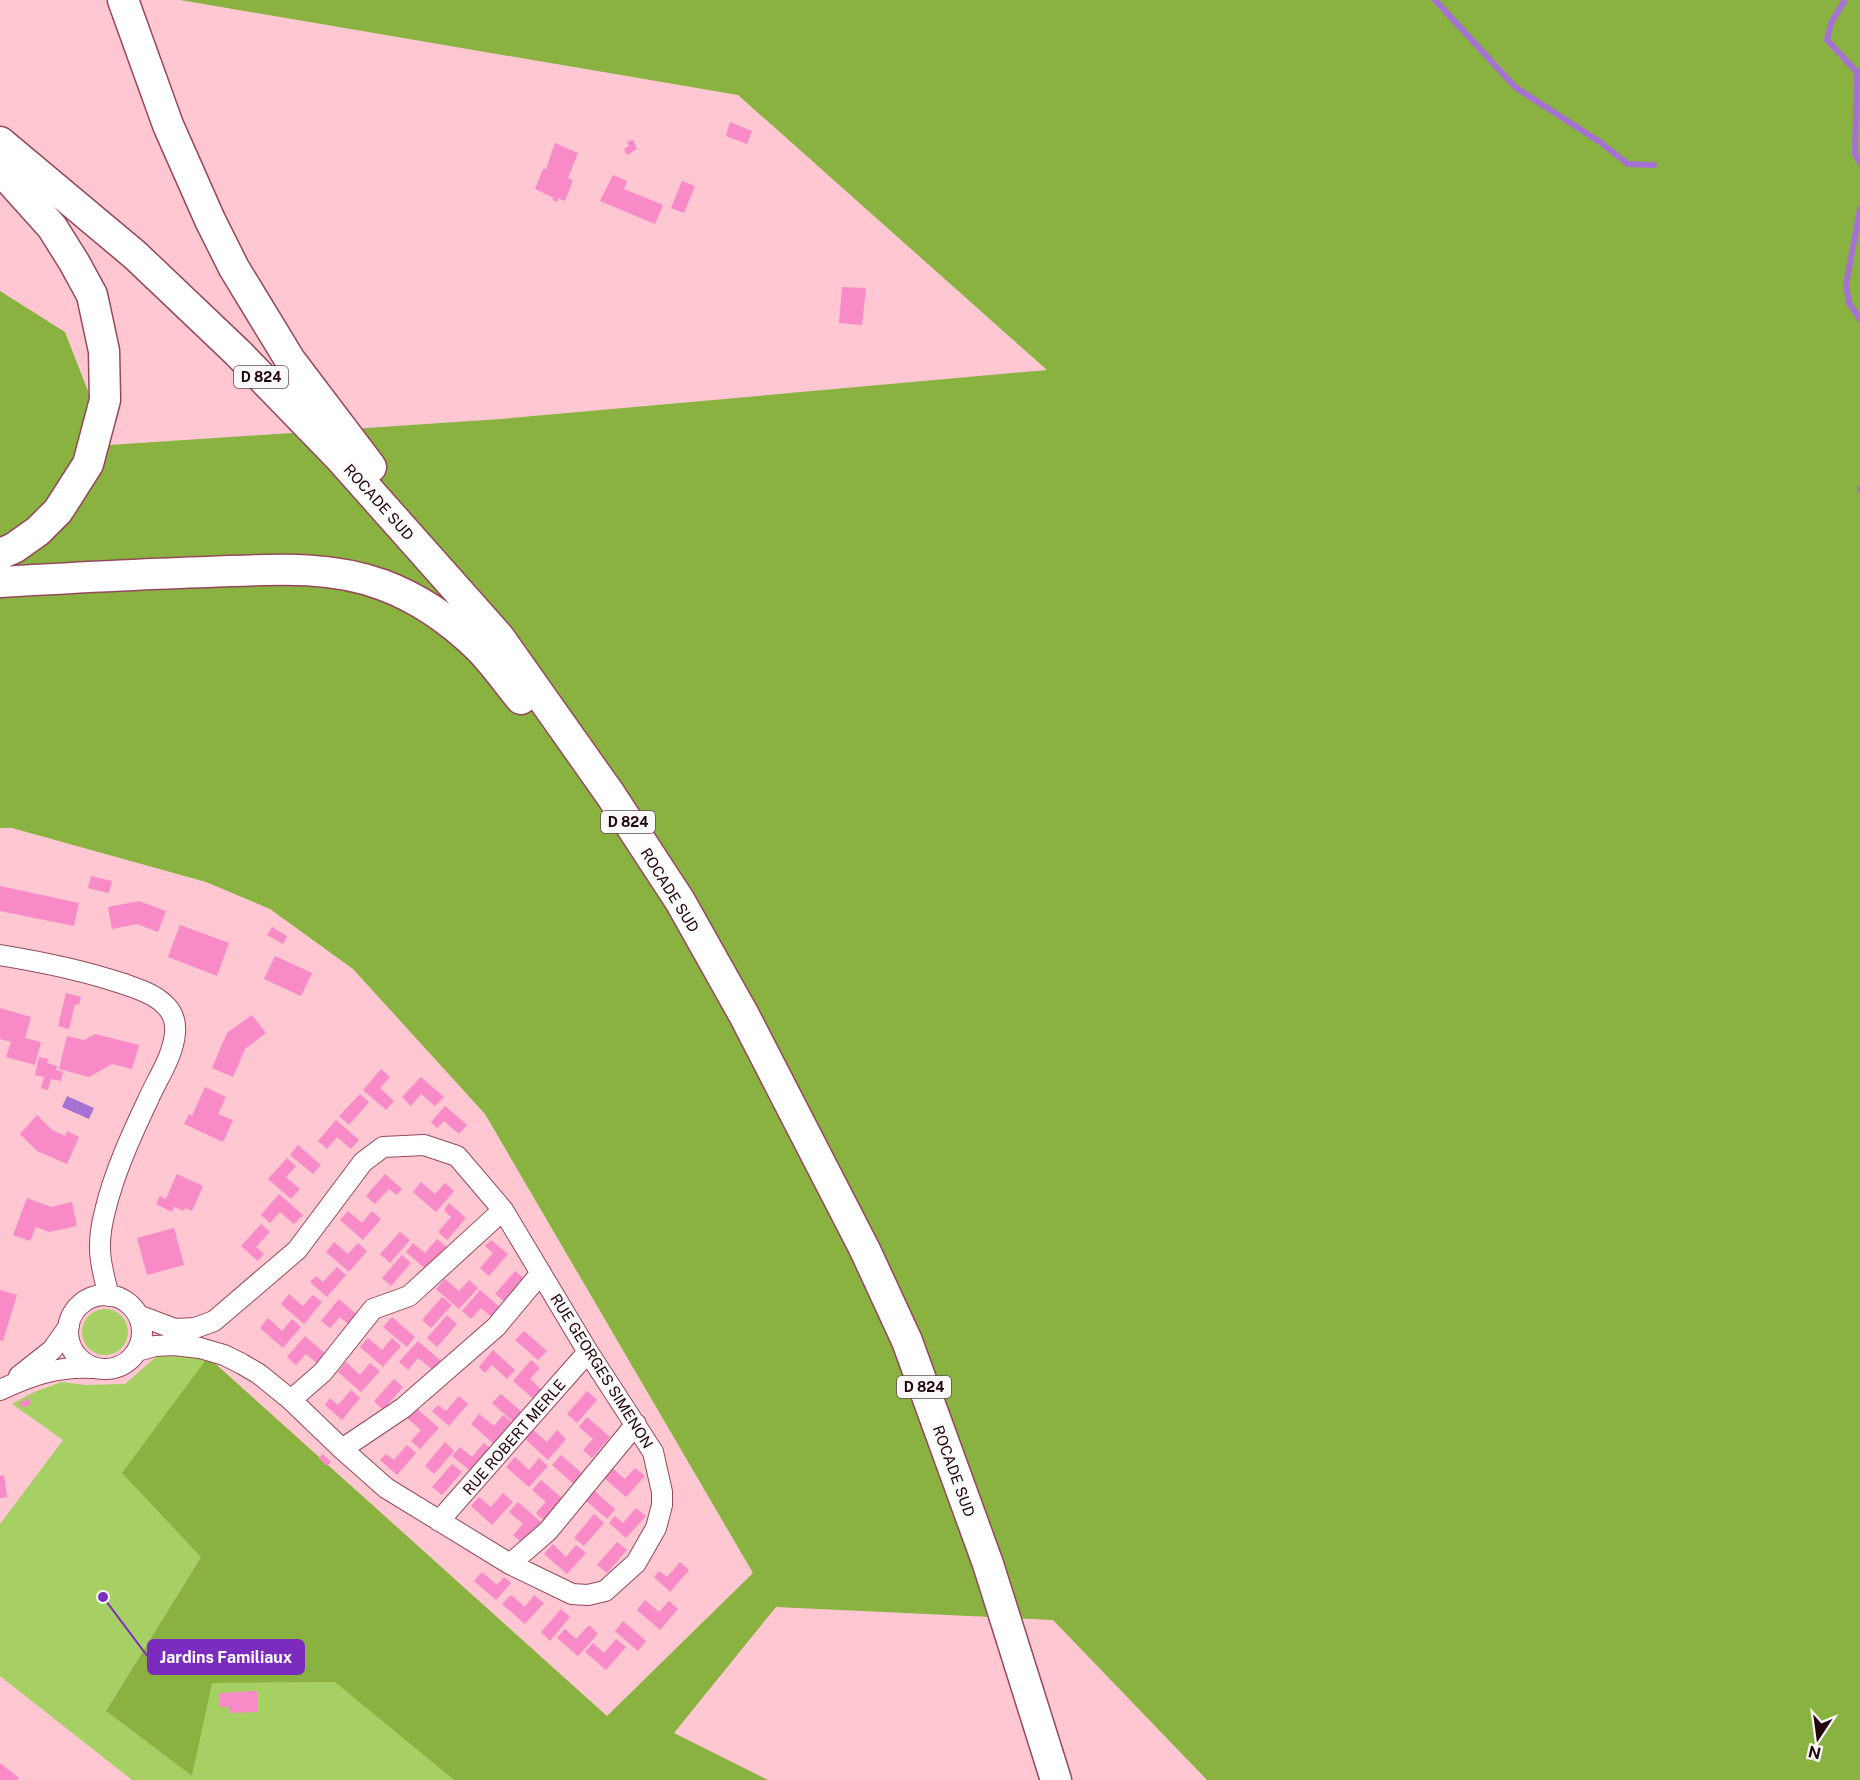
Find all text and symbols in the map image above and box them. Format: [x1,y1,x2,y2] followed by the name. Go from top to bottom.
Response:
[234,366,288,388] road number: D 824
[341,461,417,543] street label: ROCADE SUD
[601,811,655,833] road number: D 824
[637,845,703,935] street label: ROCADE SUD
[547,1290,657,1452] street label: RUE GEORGES SIMENON
[459,1376,569,1498] street label: RUE ROBERT MERLE
[897,1376,951,1398] road number: D 824
[930,1423,978,1519] street label: ROCADE SUD
[148,1640,304,1674] callout: Jardins Familiaux
[160,1648,293,1667] text: Jardins Familiaux
[1788,1708,1848,1768] north arrow
[1807,1741,1823,1763] text: N

